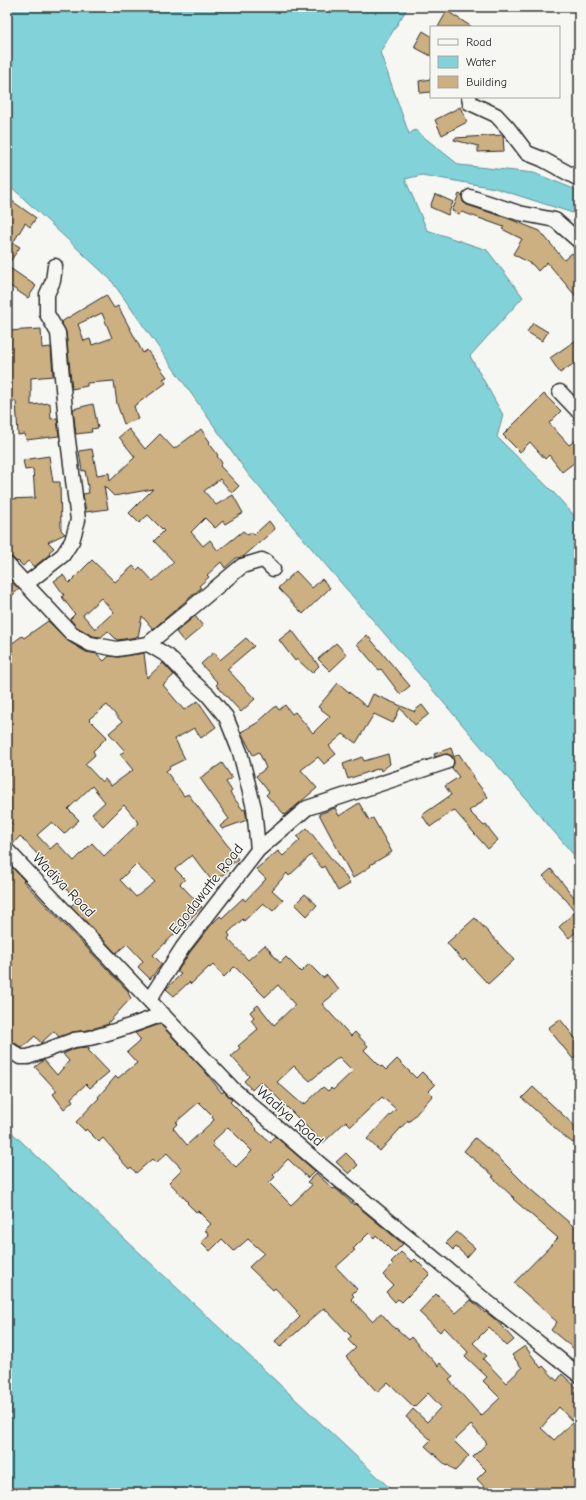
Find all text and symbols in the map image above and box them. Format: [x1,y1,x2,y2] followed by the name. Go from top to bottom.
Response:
[430,26,560,98] legend
[466,35,492,49] text: Road
[466,55,496,69] text: Water
[466,75,507,89] text: Building
[165,840,247,938] street label: Egodawatte Road
[29,849,99,921] street label: Wadiya Road
[253,1082,327,1150] street label: Wadiya Road

